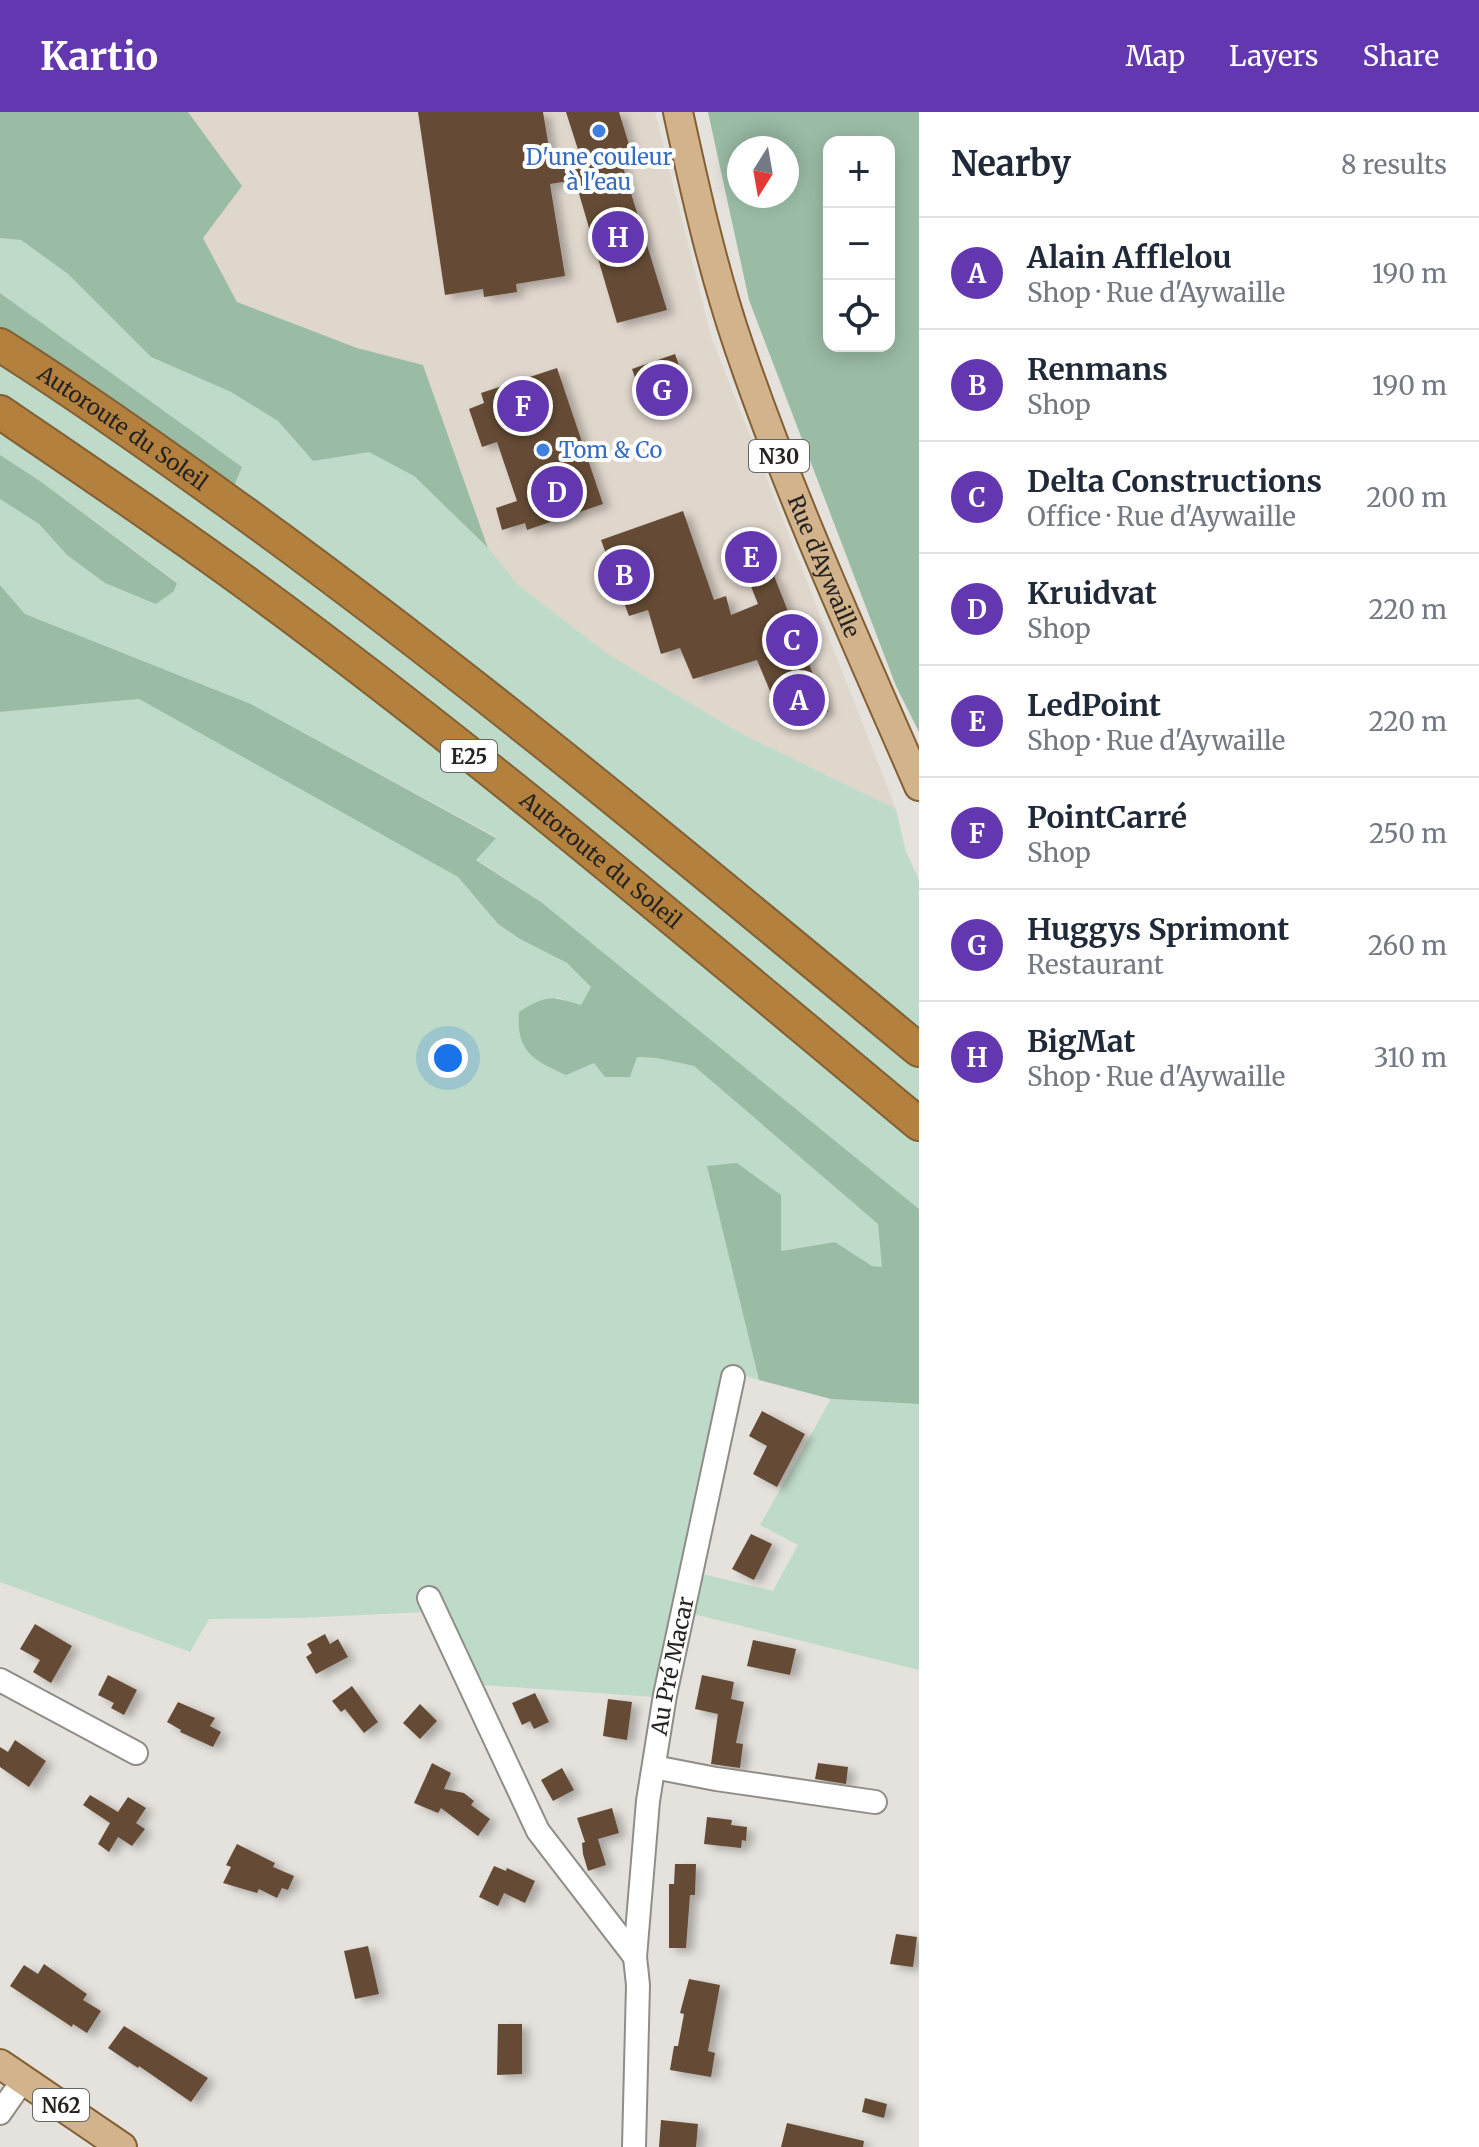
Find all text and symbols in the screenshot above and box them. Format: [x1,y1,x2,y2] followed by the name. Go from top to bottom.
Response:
[40,33,158,80] text: Kartio
[1125,38,1185,74] text: Map
[1229,38,1318,74] text: Layers
[1362,38,1439,74] text: Share
[590,122,608,140] marker: D'une couleur à l'eau
[727,136,799,208] north arrow
[823,136,895,352] map controls
[823,136,895,208] button: +
[526,143,672,196] place label: D'une couleur à l'eau
[951,143,1071,185] text: Nearby
[1341,148,1447,181] text: 8 results
[592,207,644,267] pin: H
[823,208,895,280] button: −
[1027,238,1232,276] text: Alain Afflelou
[968,257,986,290] text: A
[1372,257,1447,290] text: 190 m
[1027,276,1285,309] text: Shop · Rue d'Aywaille
[823,280,895,352] button: locate
[1027,350,1168,388] text: Renmans
[32,358,213,496] street label: Autoroute du Soleil
[636,360,688,420] pin: G
[968,369,986,402] text: B
[1372,369,1447,402] text: 190 m
[497,376,549,436] pin: F
[1027,388,1091,421] text: Shop
[559,436,662,464] place label: Tom & Co
[749,440,809,472] road number: N30
[534,441,552,459] marker: Tom & Co
[531,462,583,522] pin: D
[1027,462,1322,500] text: Delta Constructions
[968,481,986,514] text: C
[1366,481,1447,514] text: 200 m
[782,491,866,642] street label: Rue d'Aywaille
[1027,500,1296,533] text: Office · Rue d'Aywaille
[725,527,777,587] pin: E
[598,545,650,605] pin: B
[1027,574,1157,612] text: Kruidvat
[967,593,987,626] text: D
[1368,593,1447,626] text: 220 m
[766,610,818,670] pin: C
[1027,612,1091,645] text: Shop
[773,670,825,730] pin: A
[1027,686,1161,724] text: LedPoint
[969,705,985,738] text: E
[1368,705,1447,738] text: 220 m
[1027,724,1285,757] text: Shop · Rue d'Aywaille
[441,740,497,772] road number: E25
[514,785,688,935] street label: Autoroute du Soleil
[1027,798,1187,836] text: PointCarré
[969,817,985,850] text: F
[1369,817,1447,850] text: 250 m
[1027,836,1091,869] text: Shop
[1027,910,1289,948] text: Huggys Sprimont
[968,929,986,962] text: G
[1368,929,1447,962] text: 260 m
[1027,948,1164,981] text: Restaurant
[1027,1022,1135,1060] text: BigMat
[428,1038,468,1078] your location
[966,1041,988,1074] text: H
[1374,1041,1447,1074] text: 310 m
[1027,1060,1285,1093] text: Shop · Rue d'Aywaille
[645,1594,700,1738] street label: Au Pré Macar
[33,2089,89,2121] road number: N62

